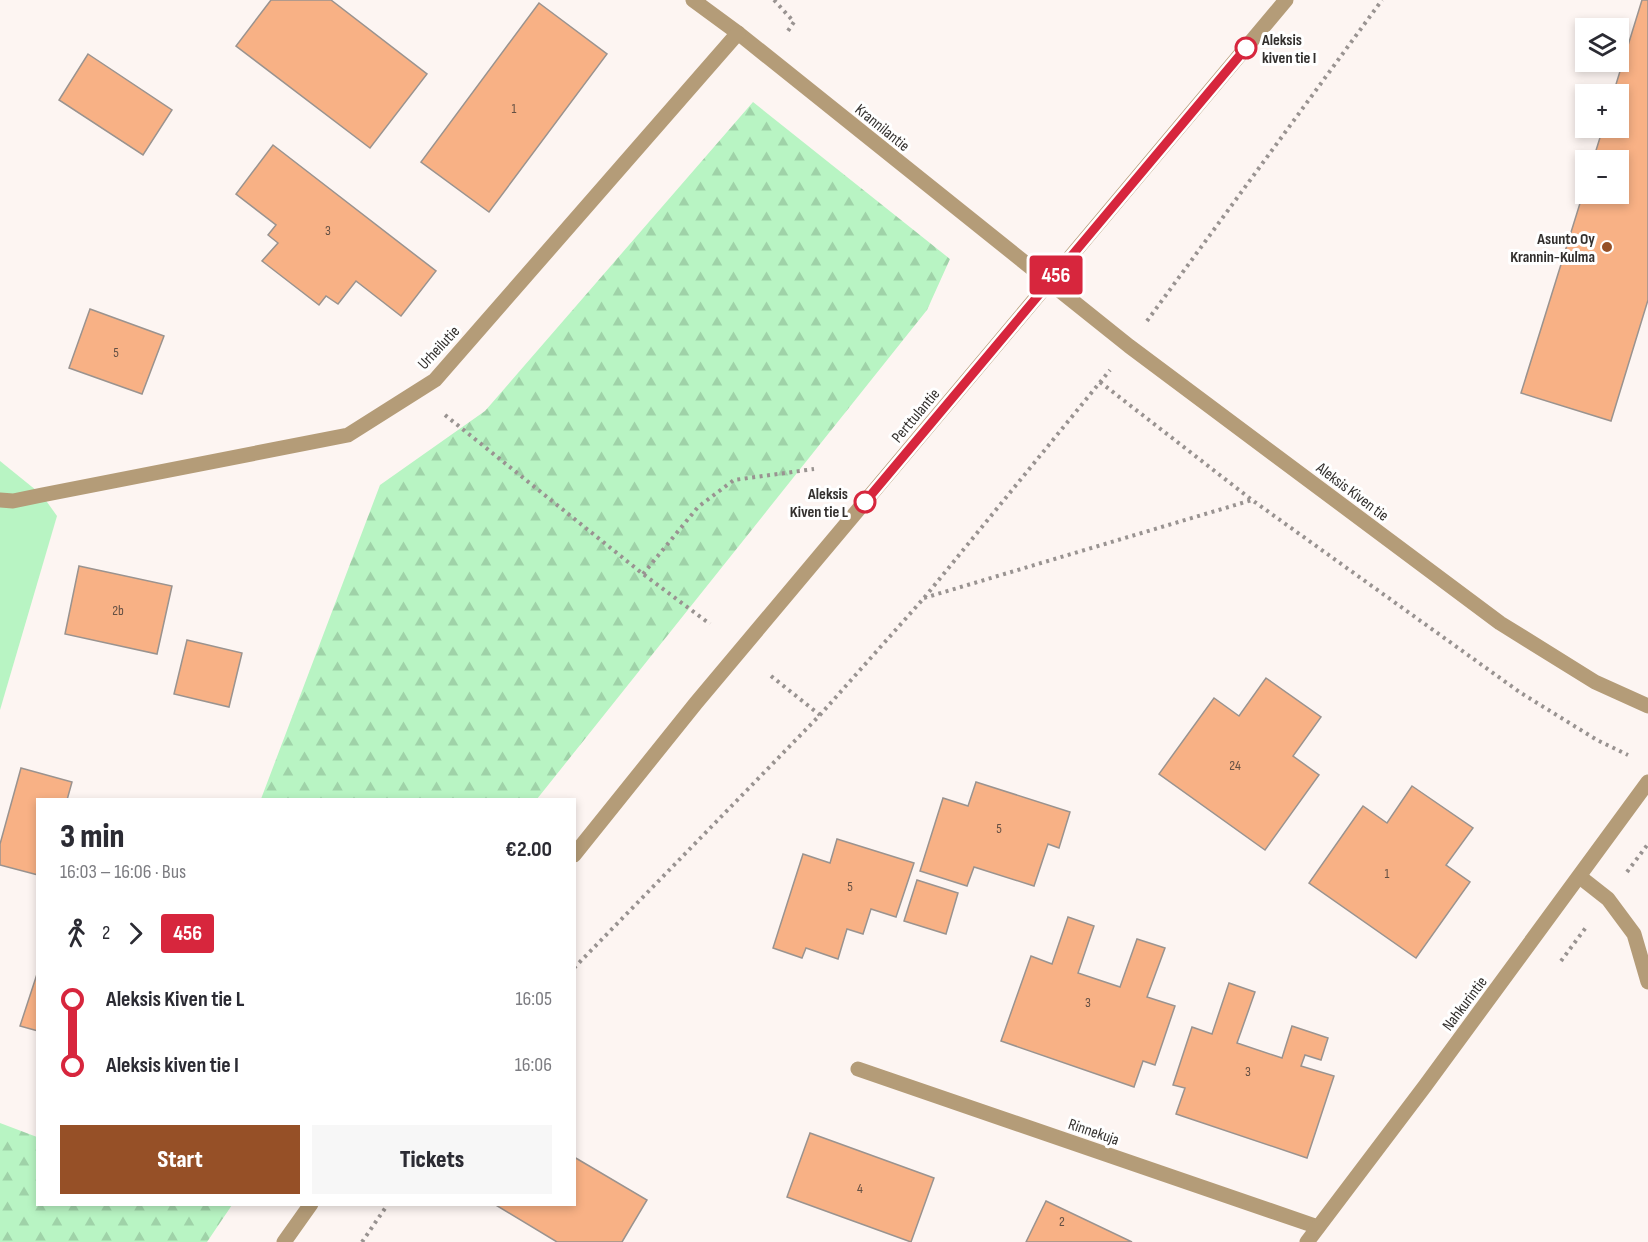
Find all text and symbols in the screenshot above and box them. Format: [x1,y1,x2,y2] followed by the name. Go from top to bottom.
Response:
[1575,18,1629,204] map controls
[1575,18,1629,72] button: layers
[1261,31,1316,68] place label: Aleksis kiven tie I
[1235,37,1257,59] marker: Aleksis kiven tie I
[1575,84,1629,138] button: +
[512,100,517,117] house number: 1
[851,100,913,156] street label: Krannilantie
[1575,150,1629,204] button: −
[325,222,331,239] house number: 3
[1510,230,1595,267] place label: Asunto Oy Krannin-Kulma
[1600,240,1614,254] marker: Asunto Oy Krannin-Kulma
[1022,256,1090,294] line badge: 456
[1042,263,1070,288] text: 456
[414,322,464,374] street label: Urheilutie
[113,344,119,361] house number: 5
[888,385,944,447] street label: Perttulantie
[1311,458,1392,526] street label: Aleksis Kiven tie
[790,485,849,522] place label: Aleksis Kiven tie L
[854,491,876,513] marker: Aleksis Kiven tie L
[112,602,124,619] house number: 2b
[1229,757,1241,774] house number: 24
[60,817,124,857] text: 3 min
[996,820,1002,837] house number: 5
[505,836,552,863] text: €2.00
[60,860,186,884] text: 16:03 – 16:06 · Bus
[1385,865,1390,882] house number: 1
[847,878,853,895] house number: 5
[60,917,93,950] icon: walk
[119,917,152,950] icon: forward
[102,921,110,945] text: 2
[173,921,202,946] text: 456
[1439,973,1492,1035] street label: Nahkurintie
[106,986,244,1013] text: Aleksis Kiven tie L
[516,987,552,1011] text: 16:05
[1085,994,1091,1011] house number: 3
[106,1052,239,1079] text: Aleksis kiven tie I
[515,1053,552,1077] text: 16:06
[1245,1063,1251,1080] house number: 3
[1066,1115,1121,1150] street label: Rinnekuja
[60,1125,300,1194] button: Start
[312,1125,552,1194] button: Tickets
[857,1180,863,1197] house number: 4
[1059,1213,1065,1230] house number: 2

